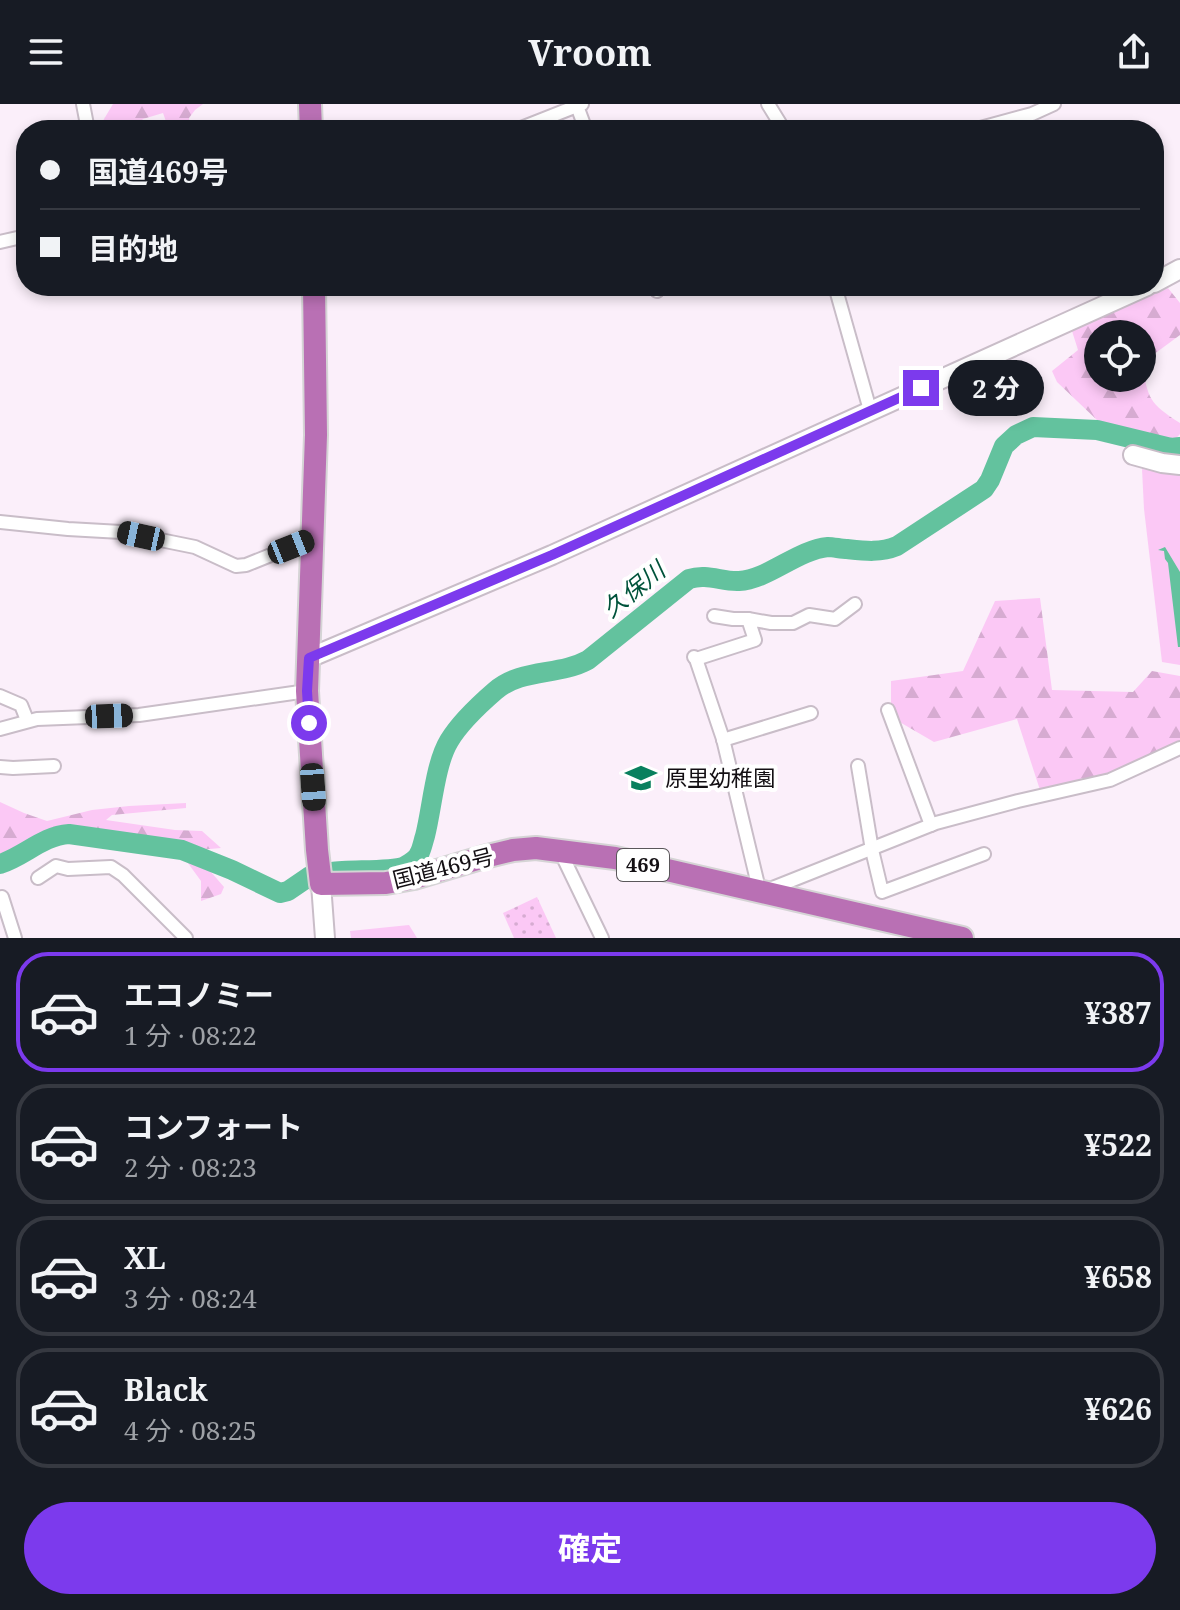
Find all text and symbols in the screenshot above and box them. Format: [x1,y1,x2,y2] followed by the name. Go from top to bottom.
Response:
[528,28,652,77] text: Vroom
[24,30,68,74] icon: menu
[1112,30,1156,74] icon: share
[88,151,229,192] text: 国道469号
[88,228,178,269] text: 目的地
[1084,320,1156,392] map controls
[1084,320,1156,392] button: locate
[949,360,1045,416] callout: 2 分
[903,370,939,406] route end
[972,370,1020,406] text: 2 分
[115,519,167,553] car
[264,527,318,567] car
[595,551,674,624] water label: 久保川
[85,703,133,729] car
[291,705,327,741] route start
[624,761,658,795] school or university icon: 原里幼稚園
[299,762,327,812] car
[665,762,775,792] place label: 原里幼稚園
[389,840,496,894] street label: 国道469号
[617,849,669,881] road number: 469
[124,974,274,1015] text: エコノミー
[28,976,100,1048] icon: car
[1084,992,1152,1033] text: ¥387
[124,1017,257,1053] text: 1 分 · 08:22
[124,1106,303,1147] text: コンフォート
[28,1108,100,1180] icon: car
[1084,1124,1152,1165] text: ¥522
[124,1149,257,1185] text: 2 分 · 08:23
[124,1237,166,1278] text: XL
[28,1240,100,1312] icon: car
[1084,1256,1152,1297] text: ¥658
[124,1280,257,1316] text: 3 分 · 08:24
[124,1369,208,1410] text: Black
[28,1372,100,1444] icon: car
[1084,1388,1152,1429] text: ¥626
[124,1412,257,1448] text: 4 分 · 08:25
[24,1502,1156,1594] button: 確定

